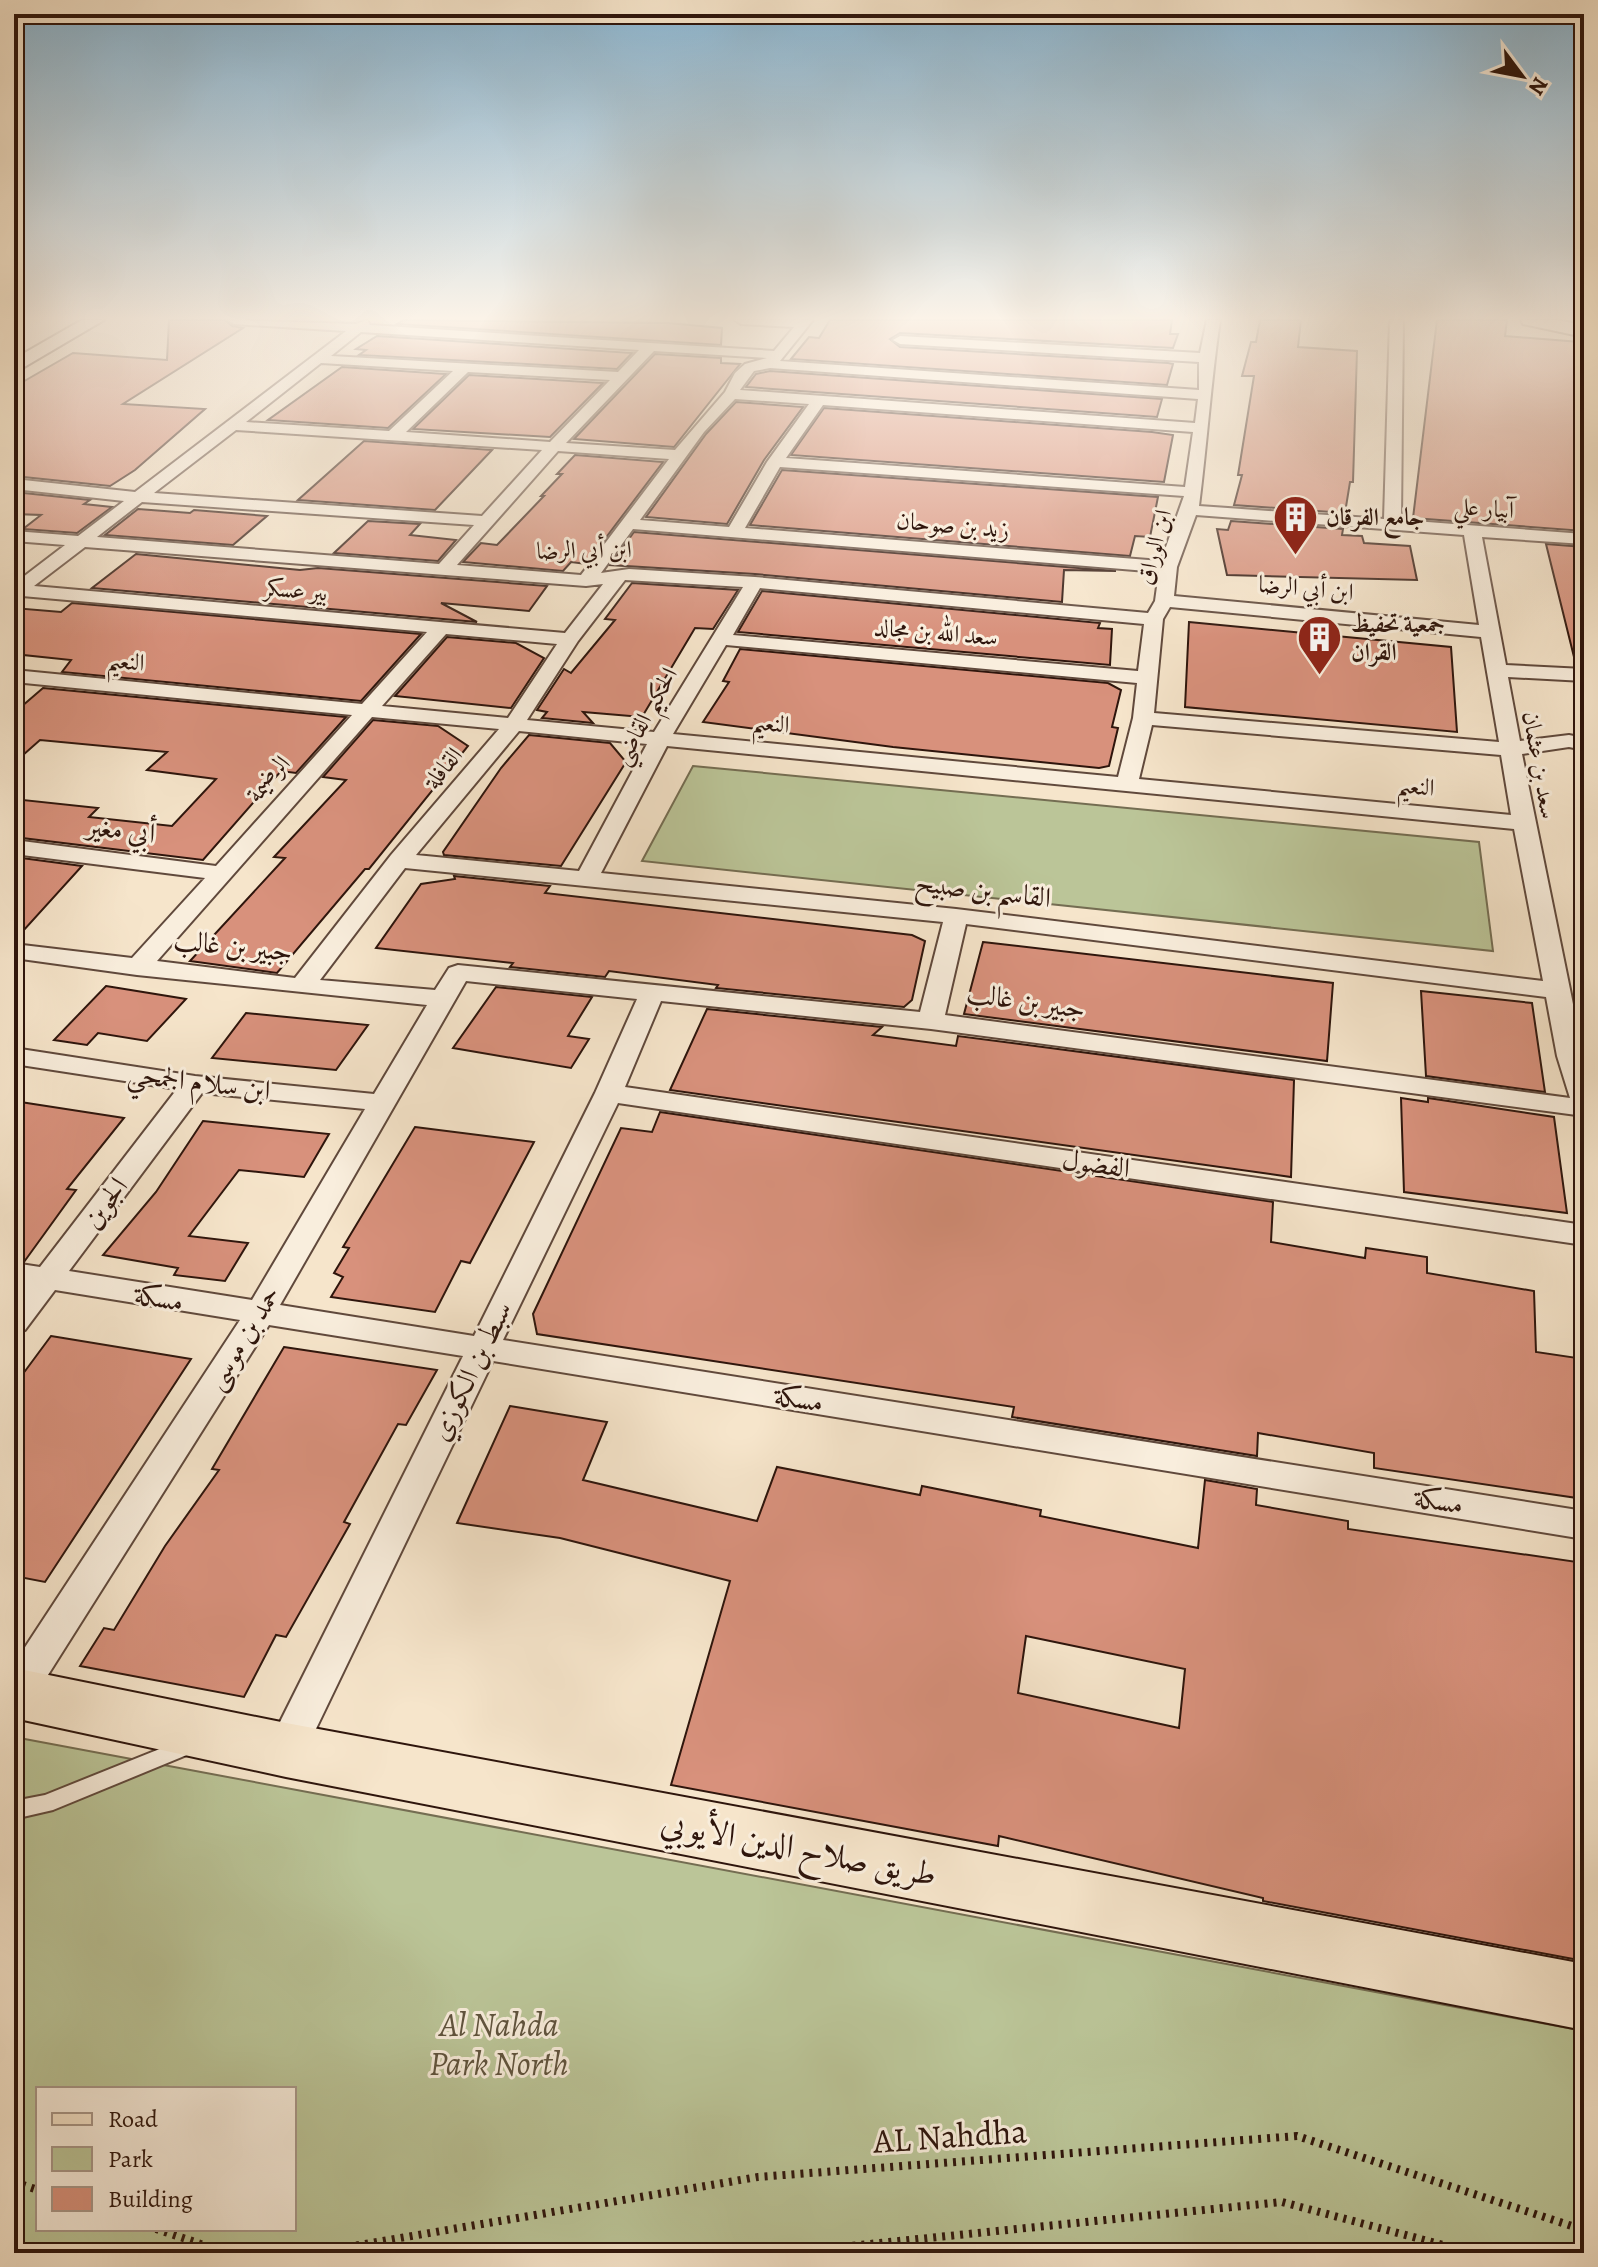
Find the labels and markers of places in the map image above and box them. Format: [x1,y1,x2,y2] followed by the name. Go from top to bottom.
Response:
[1271,493,1319,556] building icon: جامع الفرقان
[1326,501,1424,539] place label: جامع الفرقان
[1351,608,1445,668] place label: جمعية تحفيظ القران
[1296,614,1344,677] building icon: جمعية تحفيظ القران

